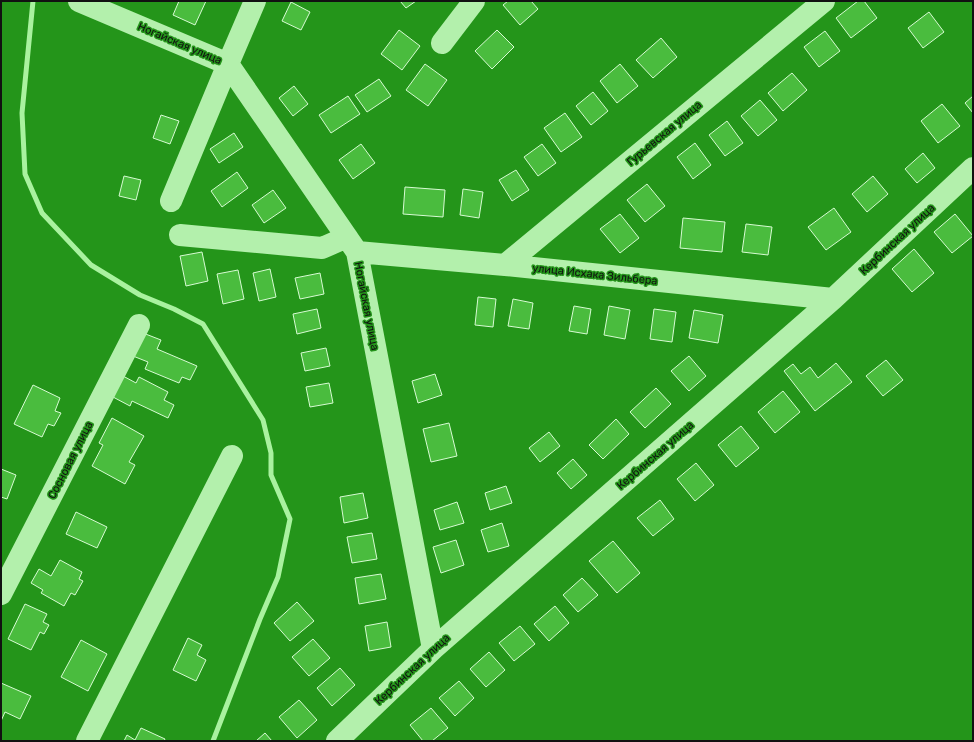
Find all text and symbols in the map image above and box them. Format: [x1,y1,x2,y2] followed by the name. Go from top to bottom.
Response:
[136,20,224,67] street label: Ногайская улица
[624,98,704,168] street label: Гурьевская улица
[857,201,937,277] street label: Кербинская улица
[352,261,381,352] street label: Ногайская улица
[532,261,658,288] street label: улица Исхака Зильбера
[614,418,696,492] street label: Кербинская улица
[45,419,96,501] street label: Сосновая улица
[372,631,452,707] street label: Кербинская улица

